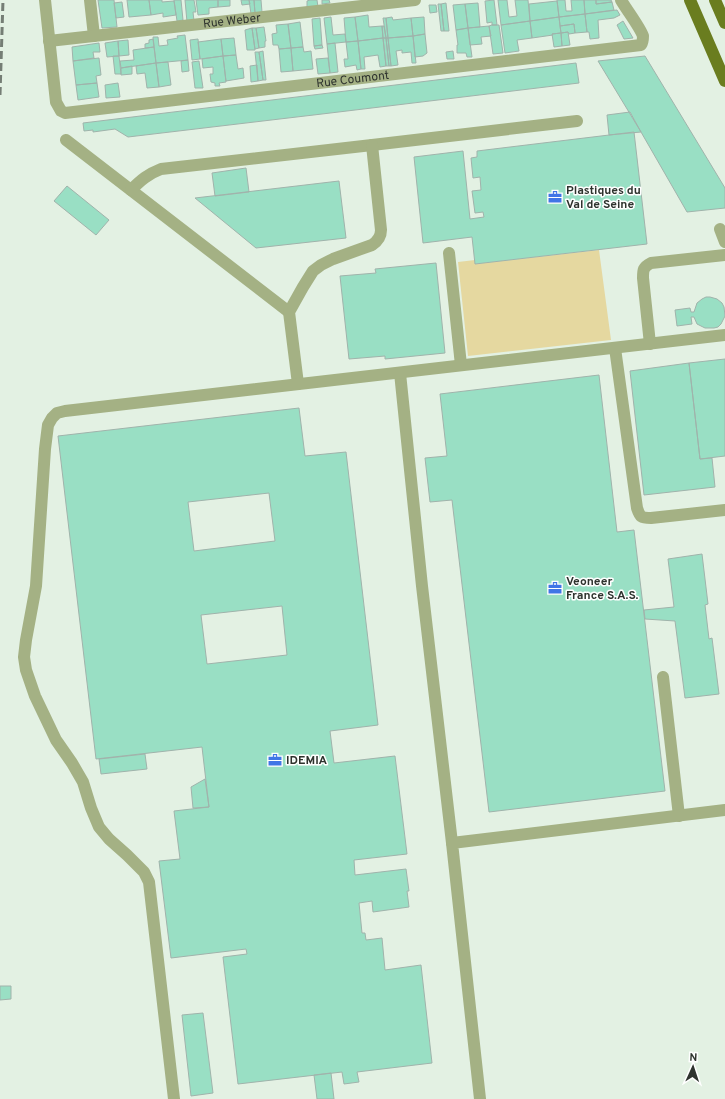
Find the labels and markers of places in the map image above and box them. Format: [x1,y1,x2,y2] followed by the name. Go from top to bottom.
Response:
[566,183,641,213] place label: Plastiques du Val de Seine
[547,189,563,205] office icon: Plastiques du Val de Seine
[566,574,639,604] place label: Veoneer France S.A.S.
[547,580,563,596] office icon: Veoneer France S.A.S.
[267,752,283,768] office icon: IDEMIA
[286,753,328,769] place label: IDEMIA

